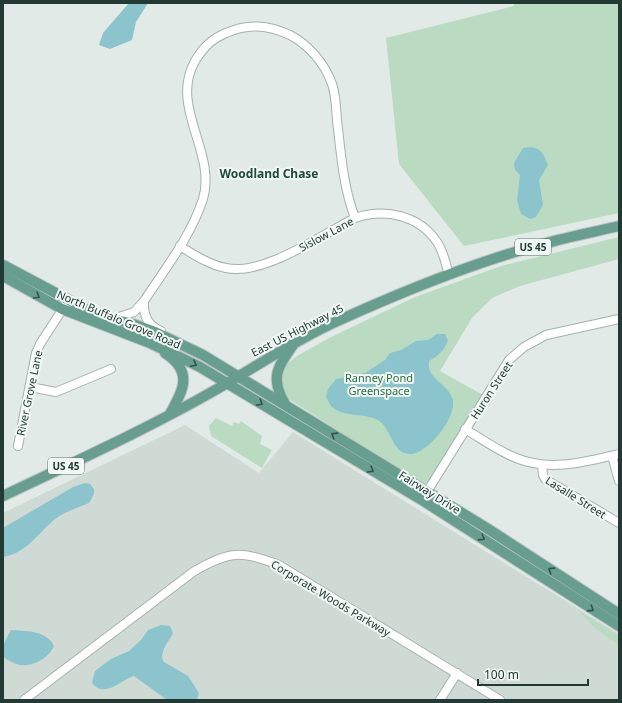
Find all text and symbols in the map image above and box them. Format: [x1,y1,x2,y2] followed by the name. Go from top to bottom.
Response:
[219,165,319,182] district label: Woodland Chase
[296,213,356,255] street label: Sislow Lane
[515,239,551,255] road number: US 45
[55,286,183,352] street label: North Buffalo Grove Road
[32,291,40,298] one-way arrow
[248,300,346,360] street label: East US Highway 45
[13,349,45,437] street label: River Grove Lane
[467,358,515,422] street label: Huron Street
[190,359,197,367] one-way arrow
[345,370,413,398] park label: Ranney Pond Greenspace
[256,398,263,406] one-way arrow
[331,432,338,439] one-way arrow
[48,458,84,474] road number: US 45
[367,465,374,473] one-way arrow
[396,467,464,517] street label: Fairway Drive
[543,472,609,522] street label: Lasalle Street
[478,533,485,541] one-way arrow
[268,556,394,640] street label: Corporate Woods Parkway
[548,567,555,575] one-way arrow
[587,604,594,611] one-way arrow
[478,661,588,687] scale bar
[484,666,519,683] text: 100 m

